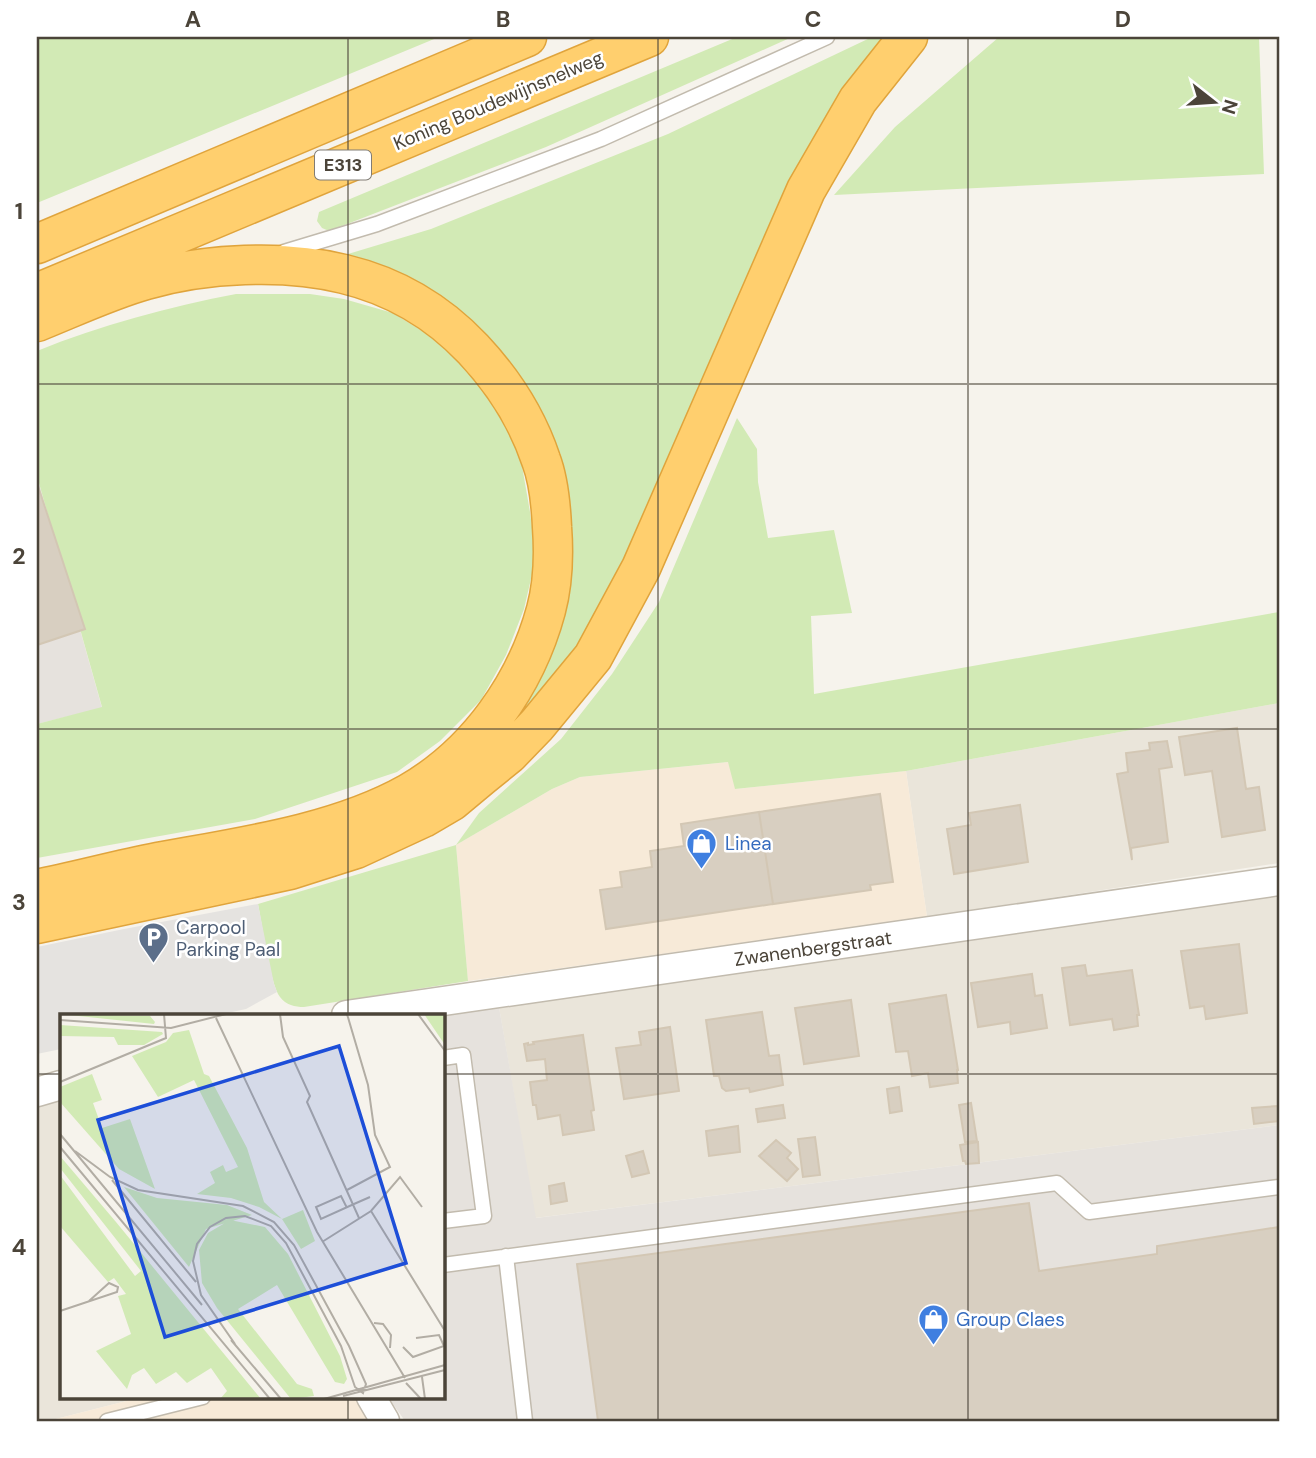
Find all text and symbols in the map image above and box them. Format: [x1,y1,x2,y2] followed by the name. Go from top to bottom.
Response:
[185,4,201,34] text: A
[496,4,510,34] text: B
[805,4,821,34] text: C
[1115,4,1131,34] text: D
[390,45,607,156] street label: Koning Boudewijnsnelweg
[1180,66,1250,136] north arrow
[1216,97,1244,117] text: N
[315,150,371,180] road number: E313
[15,196,23,226] text: 1
[12,541,26,571] text: 2
[685,826,719,870] shop icon: Linea
[725,831,772,856] place label: Linea
[12,887,26,917] text: 3
[176,915,280,962] place label: Carpool Parking Paal
[136,921,170,965] parking icon: Carpool Parking Paal
[733,925,893,972] street label: Zwanenbergstraat
[60,1014,444,1398] inset map
[12,1232,27,1262] text: 4
[916,1302,950,1346] shop icon: Group Claes
[956,1307,1065,1332] place label: Group Claes

